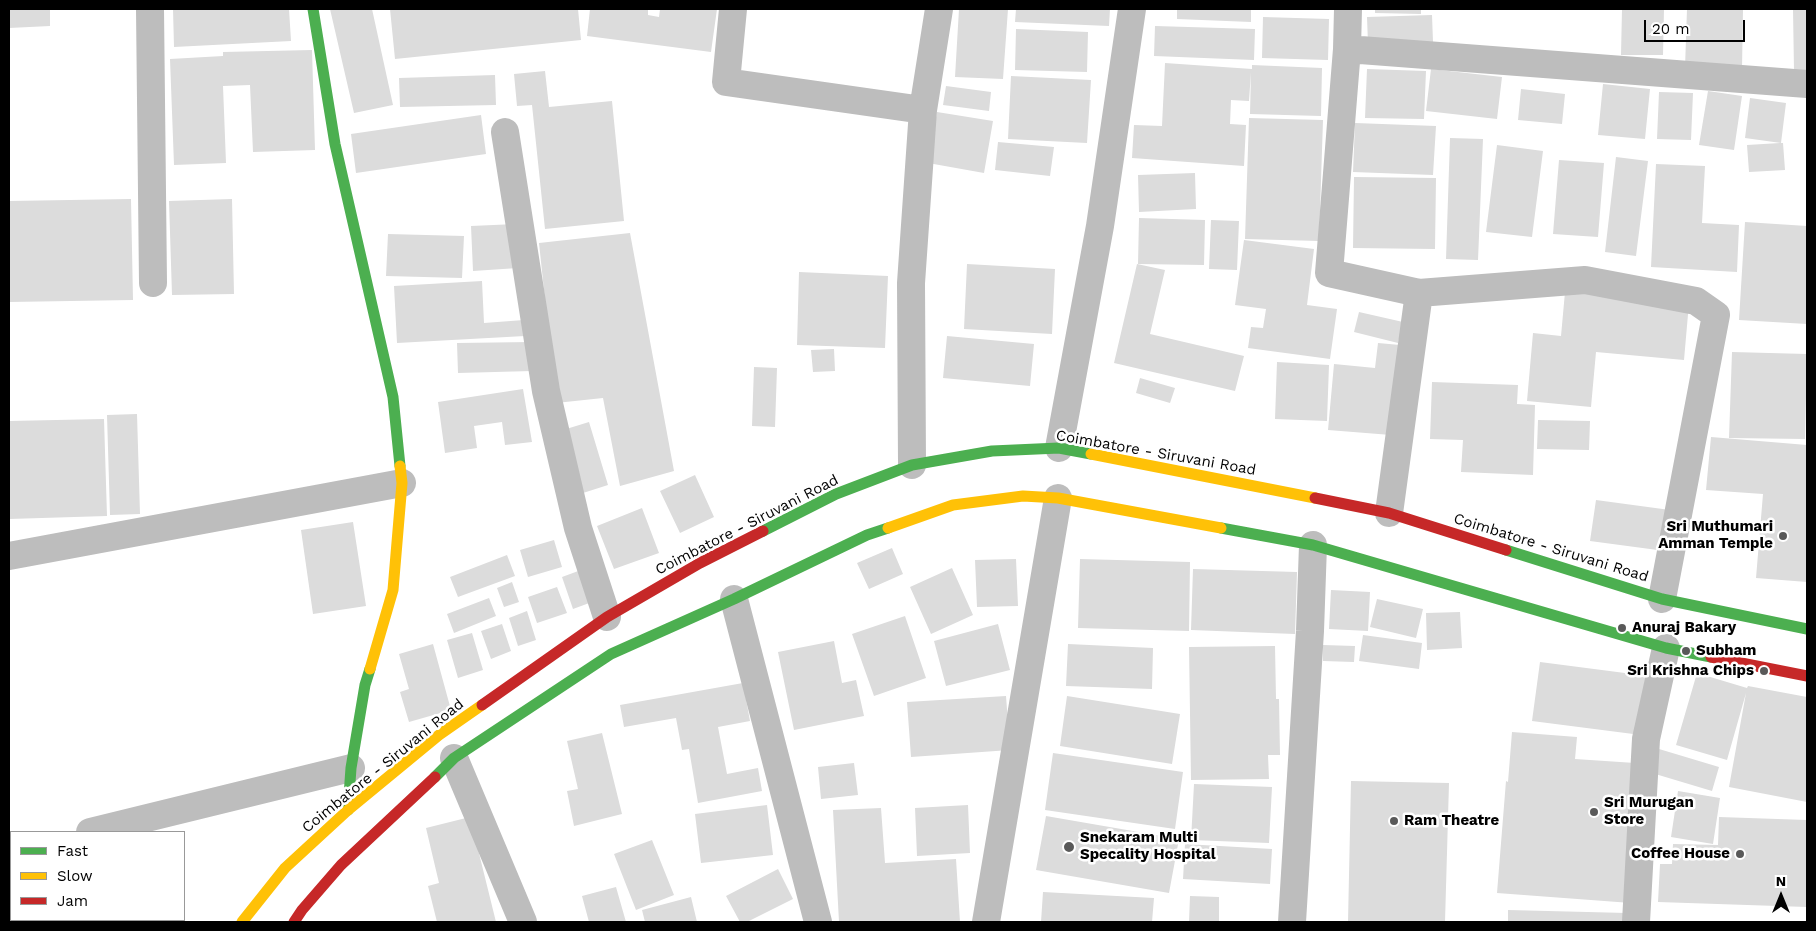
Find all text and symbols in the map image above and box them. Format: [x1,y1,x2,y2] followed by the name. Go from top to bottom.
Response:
[1646,10,1747,42] scale bar
[1652,20,1690,38] text: 20 m
[1055,427,1257,479] street label: Coimbatore - Siruvani Road
[653,471,841,579] street label: Coimbatore - Siruvani Road
[1451,510,1651,586] street label: Coimbatore - Siruvani Road
[1658,518,1773,553] place label: Sri Muthumari Amman Temple
[1777,530,1789,542] marker: Sri Muthumari Amman Temple
[1632,619,1736,637] place label: Anuraj Bakary
[1616,622,1628,634] marker: Anuraj Bakary
[1696,642,1756,660] place label: Subham
[1680,645,1692,657] marker: Subham
[1627,662,1754,680] place label: Sri Krishna Chips
[1758,665,1770,677] marker: Sri Krishna Chips
[299,695,467,837] street label: Coimbatore - Siruvani Road
[1604,794,1694,829] place label: Sri Murugan Store
[1588,806,1600,818] marker: Sri Murugan Store
[1404,812,1499,830] place label: Ram Theatre
[1388,815,1400,827] marker: Ram Theatre
[1080,829,1216,864] place label: Snekaram Multi Specality Hospital
[10,831,185,921] legend
[1062,840,1076,854] marker: Snekaram Multi Specality Hospital
[57,842,88,860] text: Fast
[1631,845,1730,863] place label: Coffee House
[1734,848,1746,860] marker: Coffee House
[57,867,93,885] text: Slow
[1756,871,1806,921] north arrow
[1776,873,1786,889] text: N
[57,892,88,910] text: Jam

